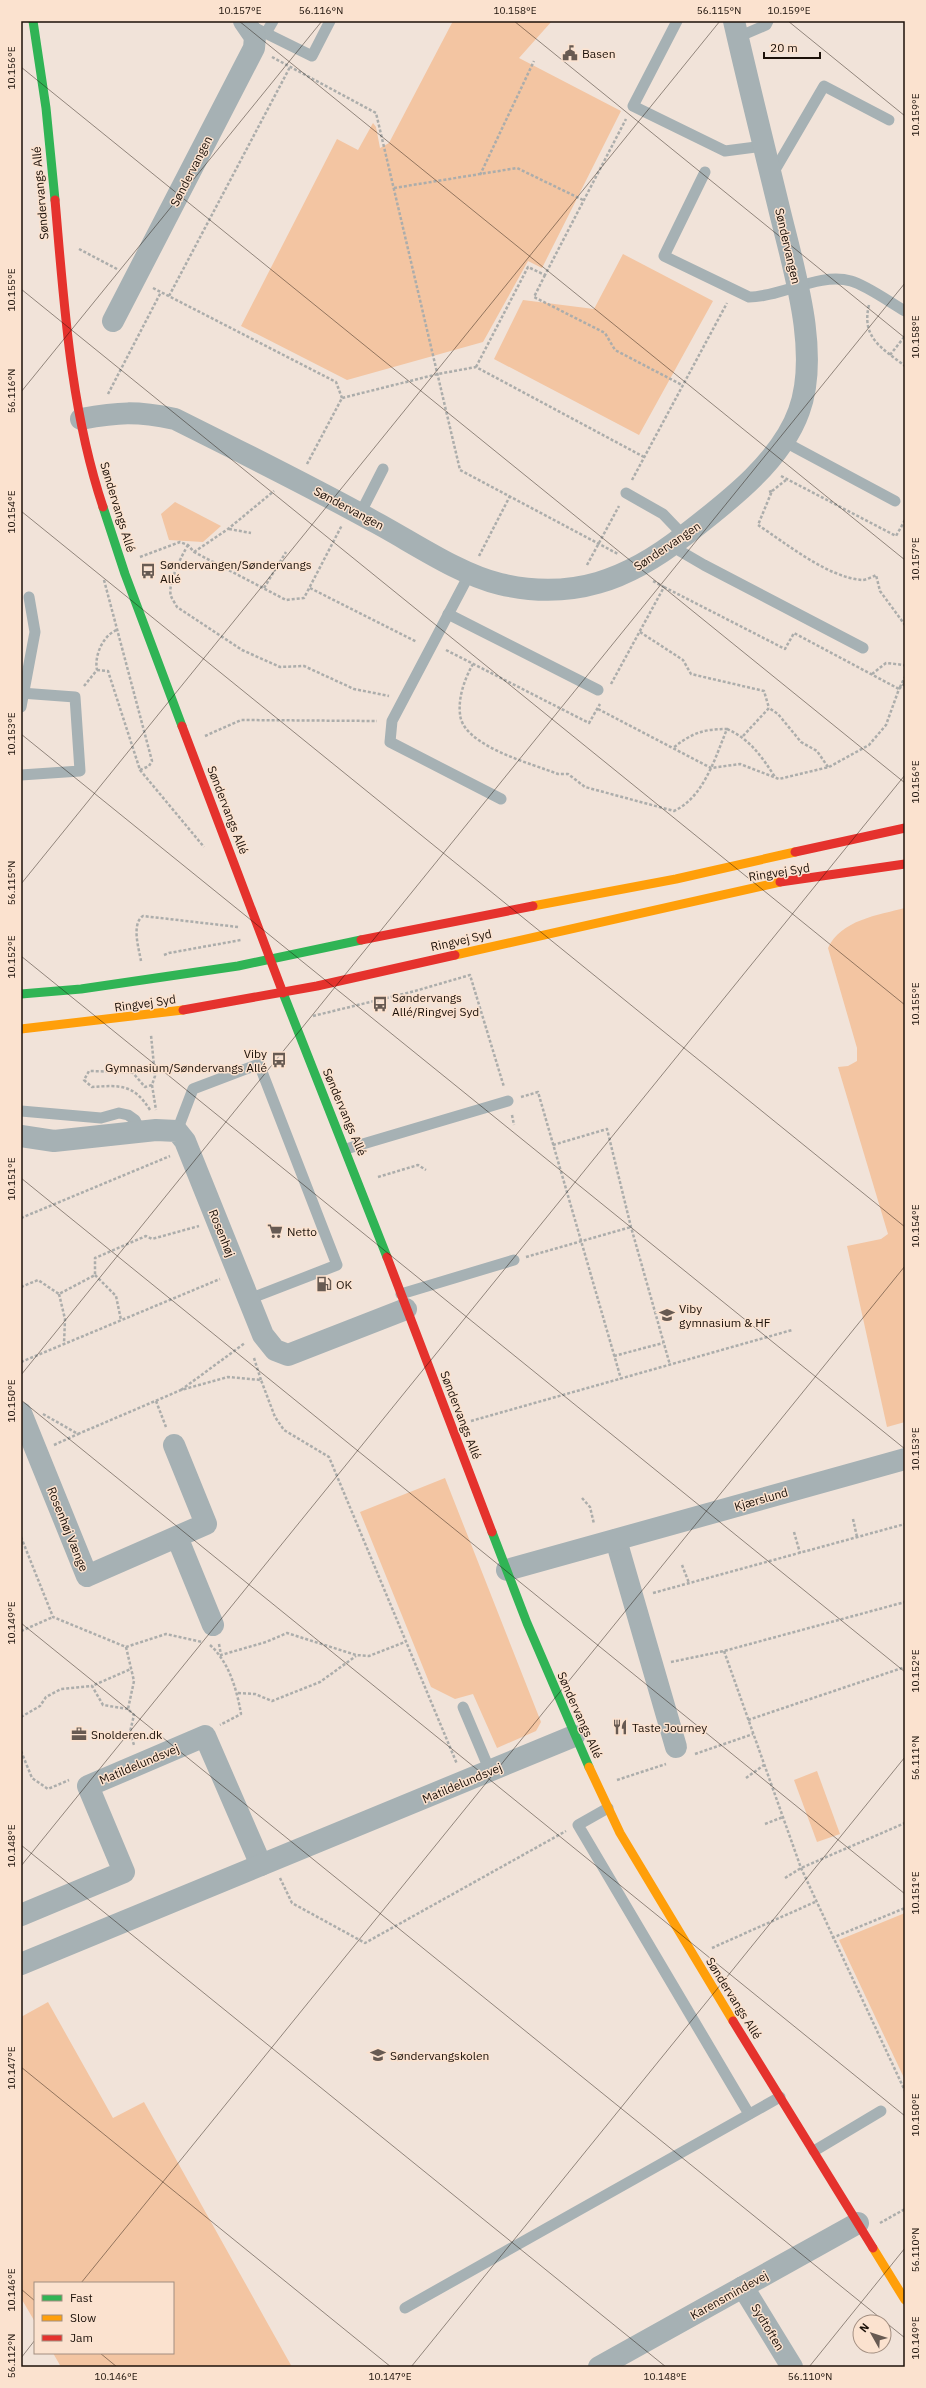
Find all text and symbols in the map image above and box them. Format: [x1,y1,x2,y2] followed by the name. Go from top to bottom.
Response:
[218,4,262,17] text: 10.157°E
[299,4,343,17] text: 56.116°N
[493,4,537,17] text: 10.158°E
[697,4,741,17] text: 56.115°N
[767,4,811,17] text: 10.159°E
[764,34,820,60] scale bar
[770,40,798,55] text: 20 m
[561,44,579,62] public building icon: Basen
[5,46,18,90] text: 10.156°E
[582,46,616,61] place label: Basen
[909,93,922,137] text: 10.159°E
[167,133,215,209] street label: Søndervangen
[28,145,52,240] street label: Søndervangs Allé
[772,207,804,285] street label: Søndervangen
[5,268,18,312] text: 10.155°E
[909,315,922,359] text: 10.158°E
[5,369,18,413] text: 56.116°N
[97,460,139,554] street label: Søndervangs Allé
[311,483,387,533] street label: Søndervangen
[5,490,18,534] text: 10.154°E
[631,518,703,574] street label: Søndervangen
[909,537,922,581] text: 10.157°E
[160,557,312,586] place label: Søndervangen/Søndervangs Allé
[139,562,157,580] bus stop icon: Søndervangen/Søndervangs Allé
[5,712,18,756] text: 10.153°E
[909,760,922,804] text: 10.156°E
[204,764,252,857] street label: Søndervangs Allé
[747,860,811,884] street label: Ringvej Syd
[5,861,18,905] text: 56.115°N
[429,926,493,954] street label: Ringvej Syd
[5,935,18,979] text: 10.152°E
[909,982,922,1026] text: 10.155°E
[392,990,479,1019] place label: Søndervangs Allé/Ringvej Syd
[113,991,177,1015] street label: Ringvej Syd
[371,995,389,1013] bus stop icon: Søndervangs Allé/Ringvej Syd
[105,1046,267,1075] place label: Viby Gymnasium/Søndervangs Allé
[270,1051,288,1069] bus stop icon: Viby Gymnasium/Søndervangs Allé
[320,1066,370,1158] street label: Søndervangs Allé
[5,1157,18,1201] text: 10.151°E
[909,1204,922,1248] text: 10.154°E
[206,1207,238,1259] street label: Rosenhøj
[266,1222,284,1240] supermarket icon: Netto
[287,1224,317,1239] place label: Netto
[315,1275,333,1293] fuel station icon: OK
[336,1277,352,1292] place label: OK
[679,1301,771,1330] place label: Viby gymnasium & HF
[658,1306,676,1324] school or university icon: Viby gymnasium & HF
[437,1369,485,1462] street label: Søndervangs Allé
[5,1379,18,1423] text: 10.150°E
[909,1427,922,1471] text: 10.153°E
[732,1484,790,1514] street label: Kjærslund
[44,1485,92,1574] street label: Rosenhøj Vænge
[5,1601,18,1645] text: 10.149°E
[909,1649,922,1693] text: 10.152°E
[554,1669,606,1761] street label: Søndervangs Allé
[611,1718,629,1736] restaurant icon: Taste Journey
[632,1720,707,1735] place label: Taste Journey
[70,1725,88,1743] office icon: Snolderen.dk
[91,1727,163,1742] place label: Snolderen.dk
[909,1736,922,1780] text: 56.111°N
[97,1740,181,1788] street label: Matildelundsvej
[420,1759,504,1807] street label: Matildelundsvej
[5,1824,18,1868] text: 10.148°E
[909,1871,922,1915] text: 10.151°E
[703,1954,765,2042] street label: Søndervangs Allé
[5,2046,18,2090] text: 10.147°E
[369,2046,387,2064] school or university icon: Søndervangskolen
[390,2048,489,2063] place label: Søndervangskolen
[909,2093,922,2137] text: 10.150°E
[909,2228,922,2272] text: 56.110°N
[688,2267,770,2323] street label: Karensmindevej
[5,2268,18,2312] text: 10.146°E
[34,2282,174,2354] legend
[70,2290,93,2305] text: Fast
[748,2301,788,2353] street label: Sydtoften
[70,2310,96,2325] text: Slow
[852,2314,892,2354] north arrow
[909,2316,922,2360] text: 10.149°E
[856,2320,872,2335] text: N
[70,2330,93,2345] text: Jam
[5,2334,18,2378] text: 56.112°N
[94,2370,138,2383] text: 10.146°E
[368,2370,412,2383] text: 10.147°E
[643,2370,687,2383] text: 10.148°E
[788,2370,832,2383] text: 56.110°N

